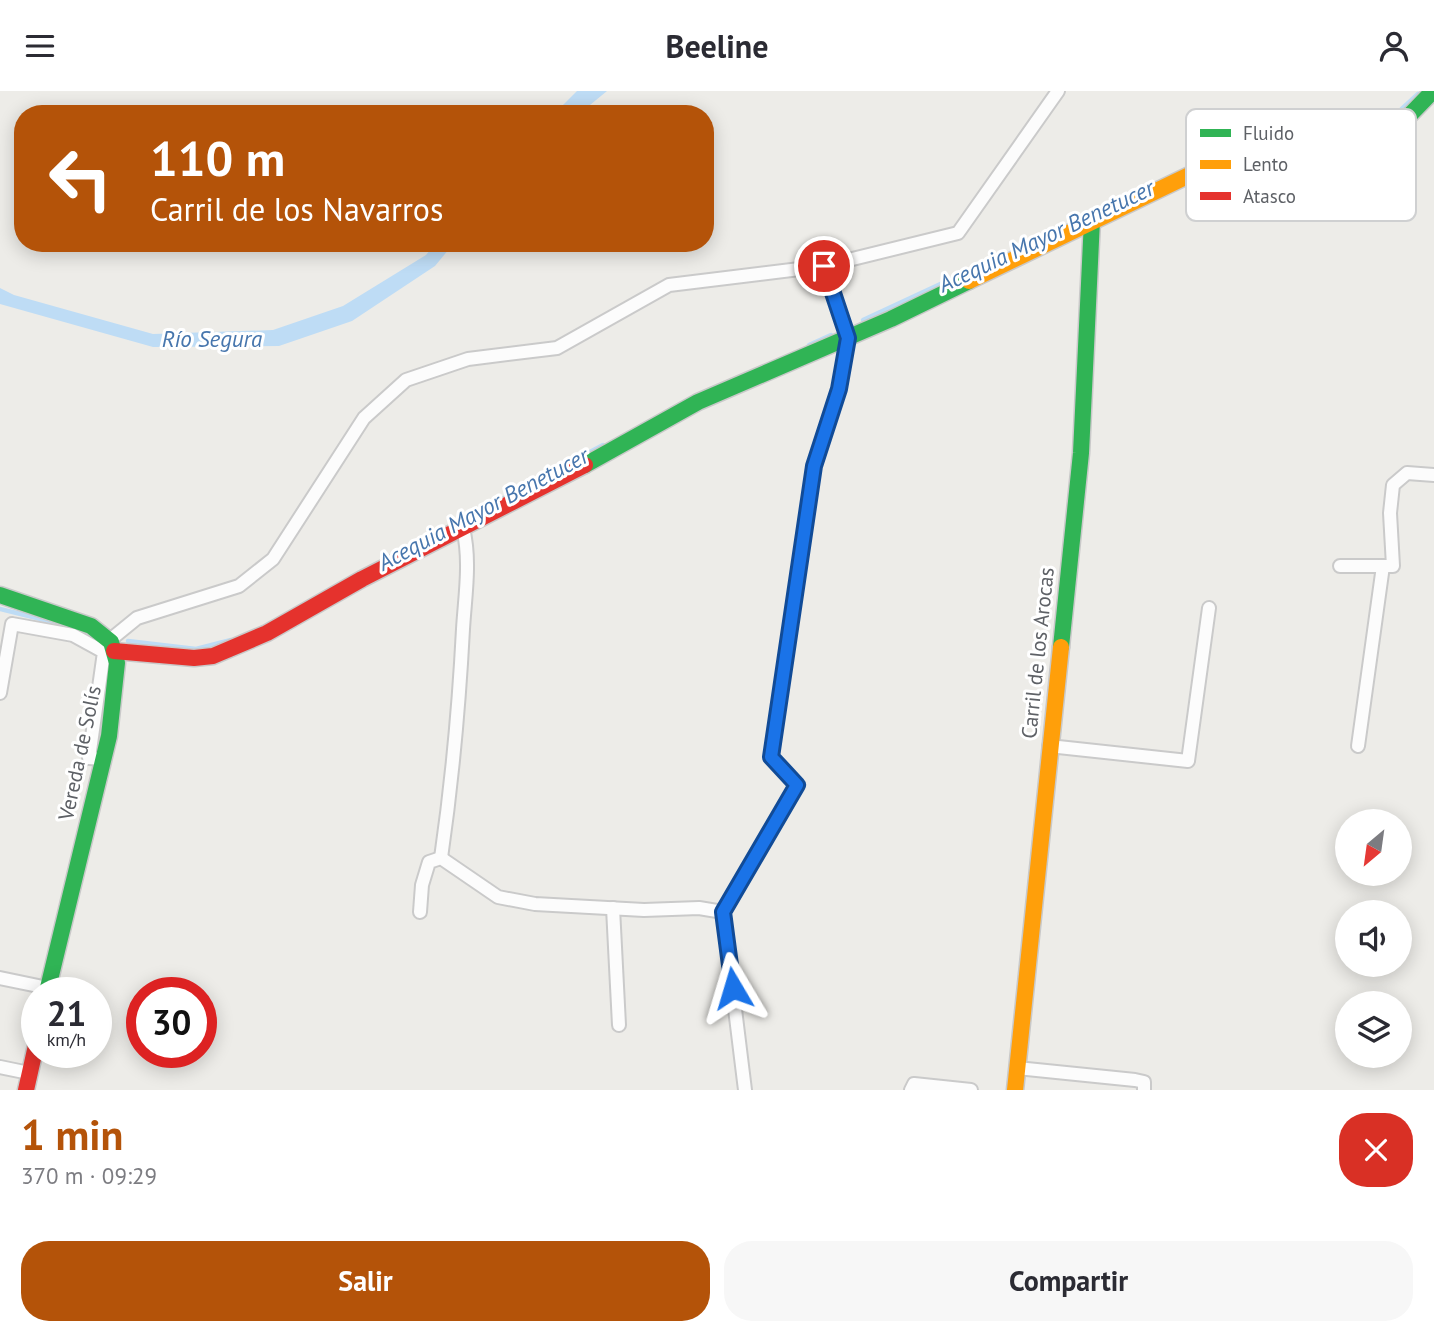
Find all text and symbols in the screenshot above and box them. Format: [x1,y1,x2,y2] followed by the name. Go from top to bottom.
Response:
[666,25,768,67] text: Beeline
[21,27,59,65] icon: menu
[1375,27,1413,65] icon: person
[1186,109,1416,221] legend
[1243,121,1294,145] text: Fluido
[150,126,285,190] text: 110 m
[35,133,126,224] icon: left
[1243,152,1288,176] text: Lento
[932,172,1160,299] water label: Acequia Mayor Benetucer
[1243,184,1296,208] text: Atasco
[150,188,443,230] text: Carril de los Navarros
[794,236,854,296] pin
[805,247,843,285] icon: arrive
[162,324,262,353] water label: Río Segura
[371,440,594,577] water label: Acequia Mayor Benetucer
[1015,566,1060,740] street label: Carril de los Arocas
[52,683,107,824] street label: Vereda de Solís
[1335,809,1412,885] north arrow
[1335,809,1412,1068] map controls
[1335,900,1412,977] button: sound
[696,951,770,1025] position arrow
[126,977,217,1068] speed limit sign: 30
[47,990,86,1036] text: 21
[1335,991,1412,1068] button: layers
[47,1028,86,1051] text: km/h
[21,1107,123,1162] text: 1 min
[1339,1113,1413,1187] button: close
[21,1161,157,1190] text: 370 m · 09:29
[21,1241,710,1321] button: Salir
[724,1241,1413,1321] button: Compartir

